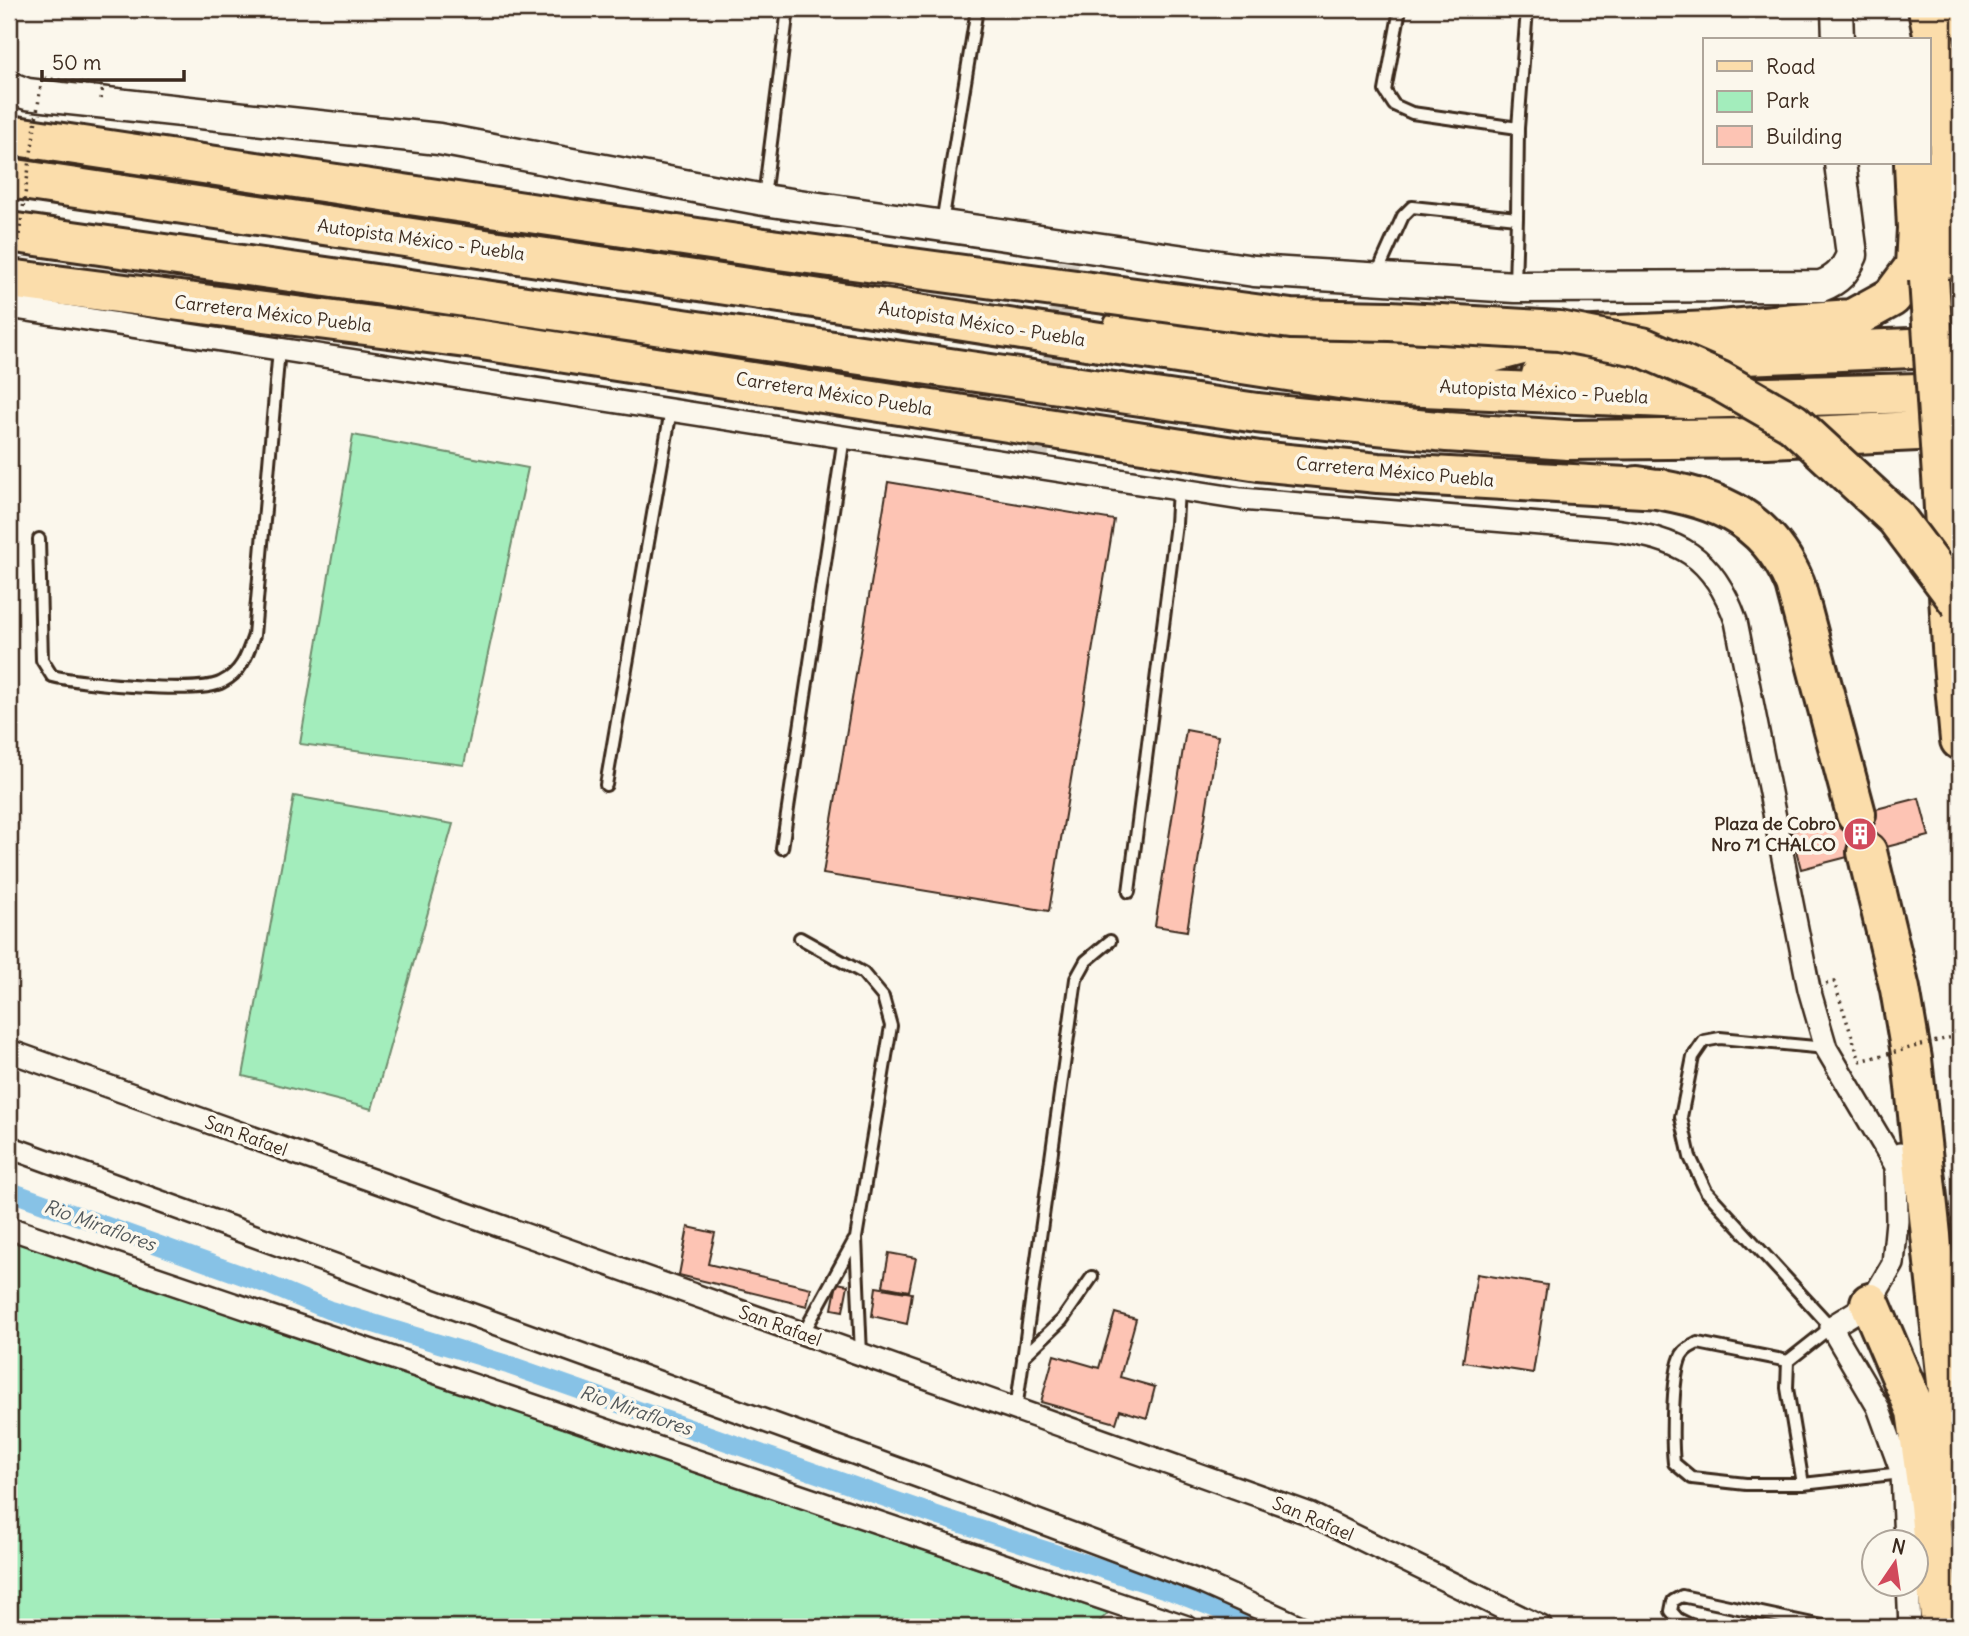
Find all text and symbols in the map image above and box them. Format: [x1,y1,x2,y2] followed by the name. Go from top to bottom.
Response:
[42,38,184,82] scale bar
[1703,38,1930,164] legend
[52,49,101,76] text: 50 m
[1766,53,1815,80] text: Road
[1766,87,1809,114] text: Park
[1766,123,1842,150] text: Building
[316,214,526,265] street label: Autopista México - Puebla
[173,290,373,337] street label: Carretera México Puebla
[877,296,1087,351] street label: Autopista México - Puebla
[734,367,934,420] street label: Carretera México Puebla
[1439,375,1649,408] street label: Autopista México - Puebla
[1295,451,1495,492] street label: Carretera México Puebla
[1711,812,1836,856] place label: Plaza de Cobro Nro 71 CHALCO
[1841,815,1879,853] building icon: Plaza de Cobro Nro 71 CHALCO
[202,1110,291,1161] street label: San Rafael
[41,1194,160,1257] water label: Rio Miraflores
[736,1300,825,1351] street label: San Rafael
[577,1380,696,1441] water label: Rio Miraflores
[1269,1491,1357,1546] street label: San Rafael
[1860,1528,1930,1598] north arrow
[1890,1533,1908,1560] text: N

